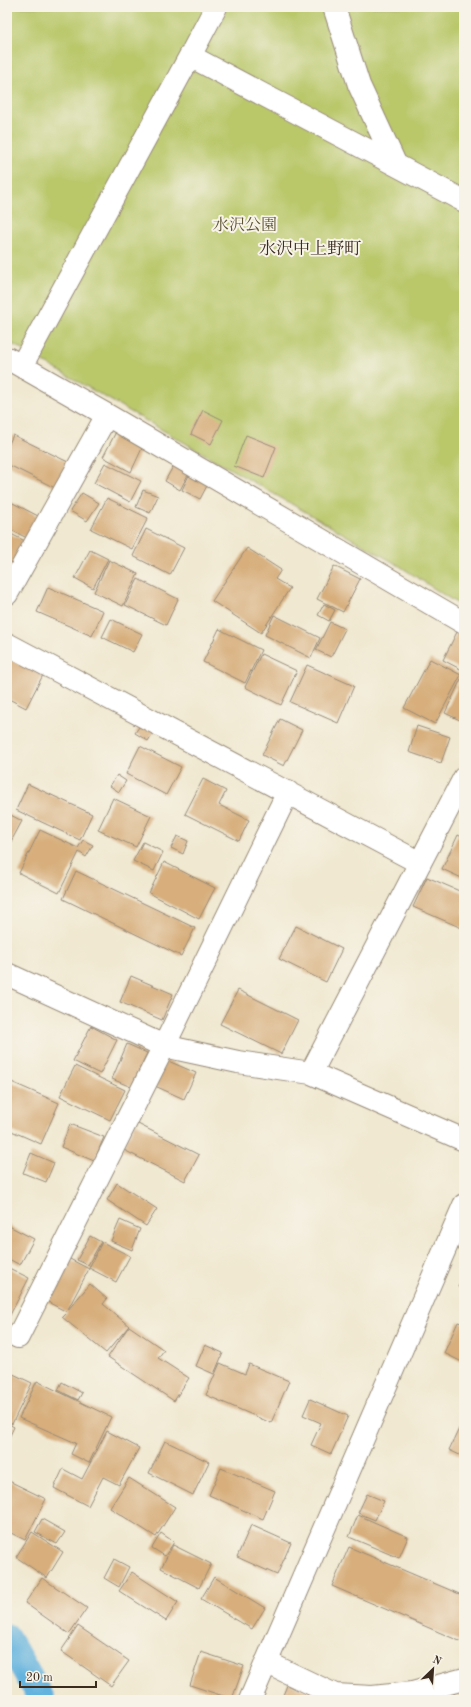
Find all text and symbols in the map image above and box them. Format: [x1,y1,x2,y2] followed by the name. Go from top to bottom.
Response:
[213,216,277,234] park label: 水沢公園
[259,239,361,258] district label: 水沢中上野町
[413,1649,453,1689] north arrow
[430,1655,443,1668] text: N
[20,1663,96,1689] scale bar
[26,1672,53,1684] text: 20 m

